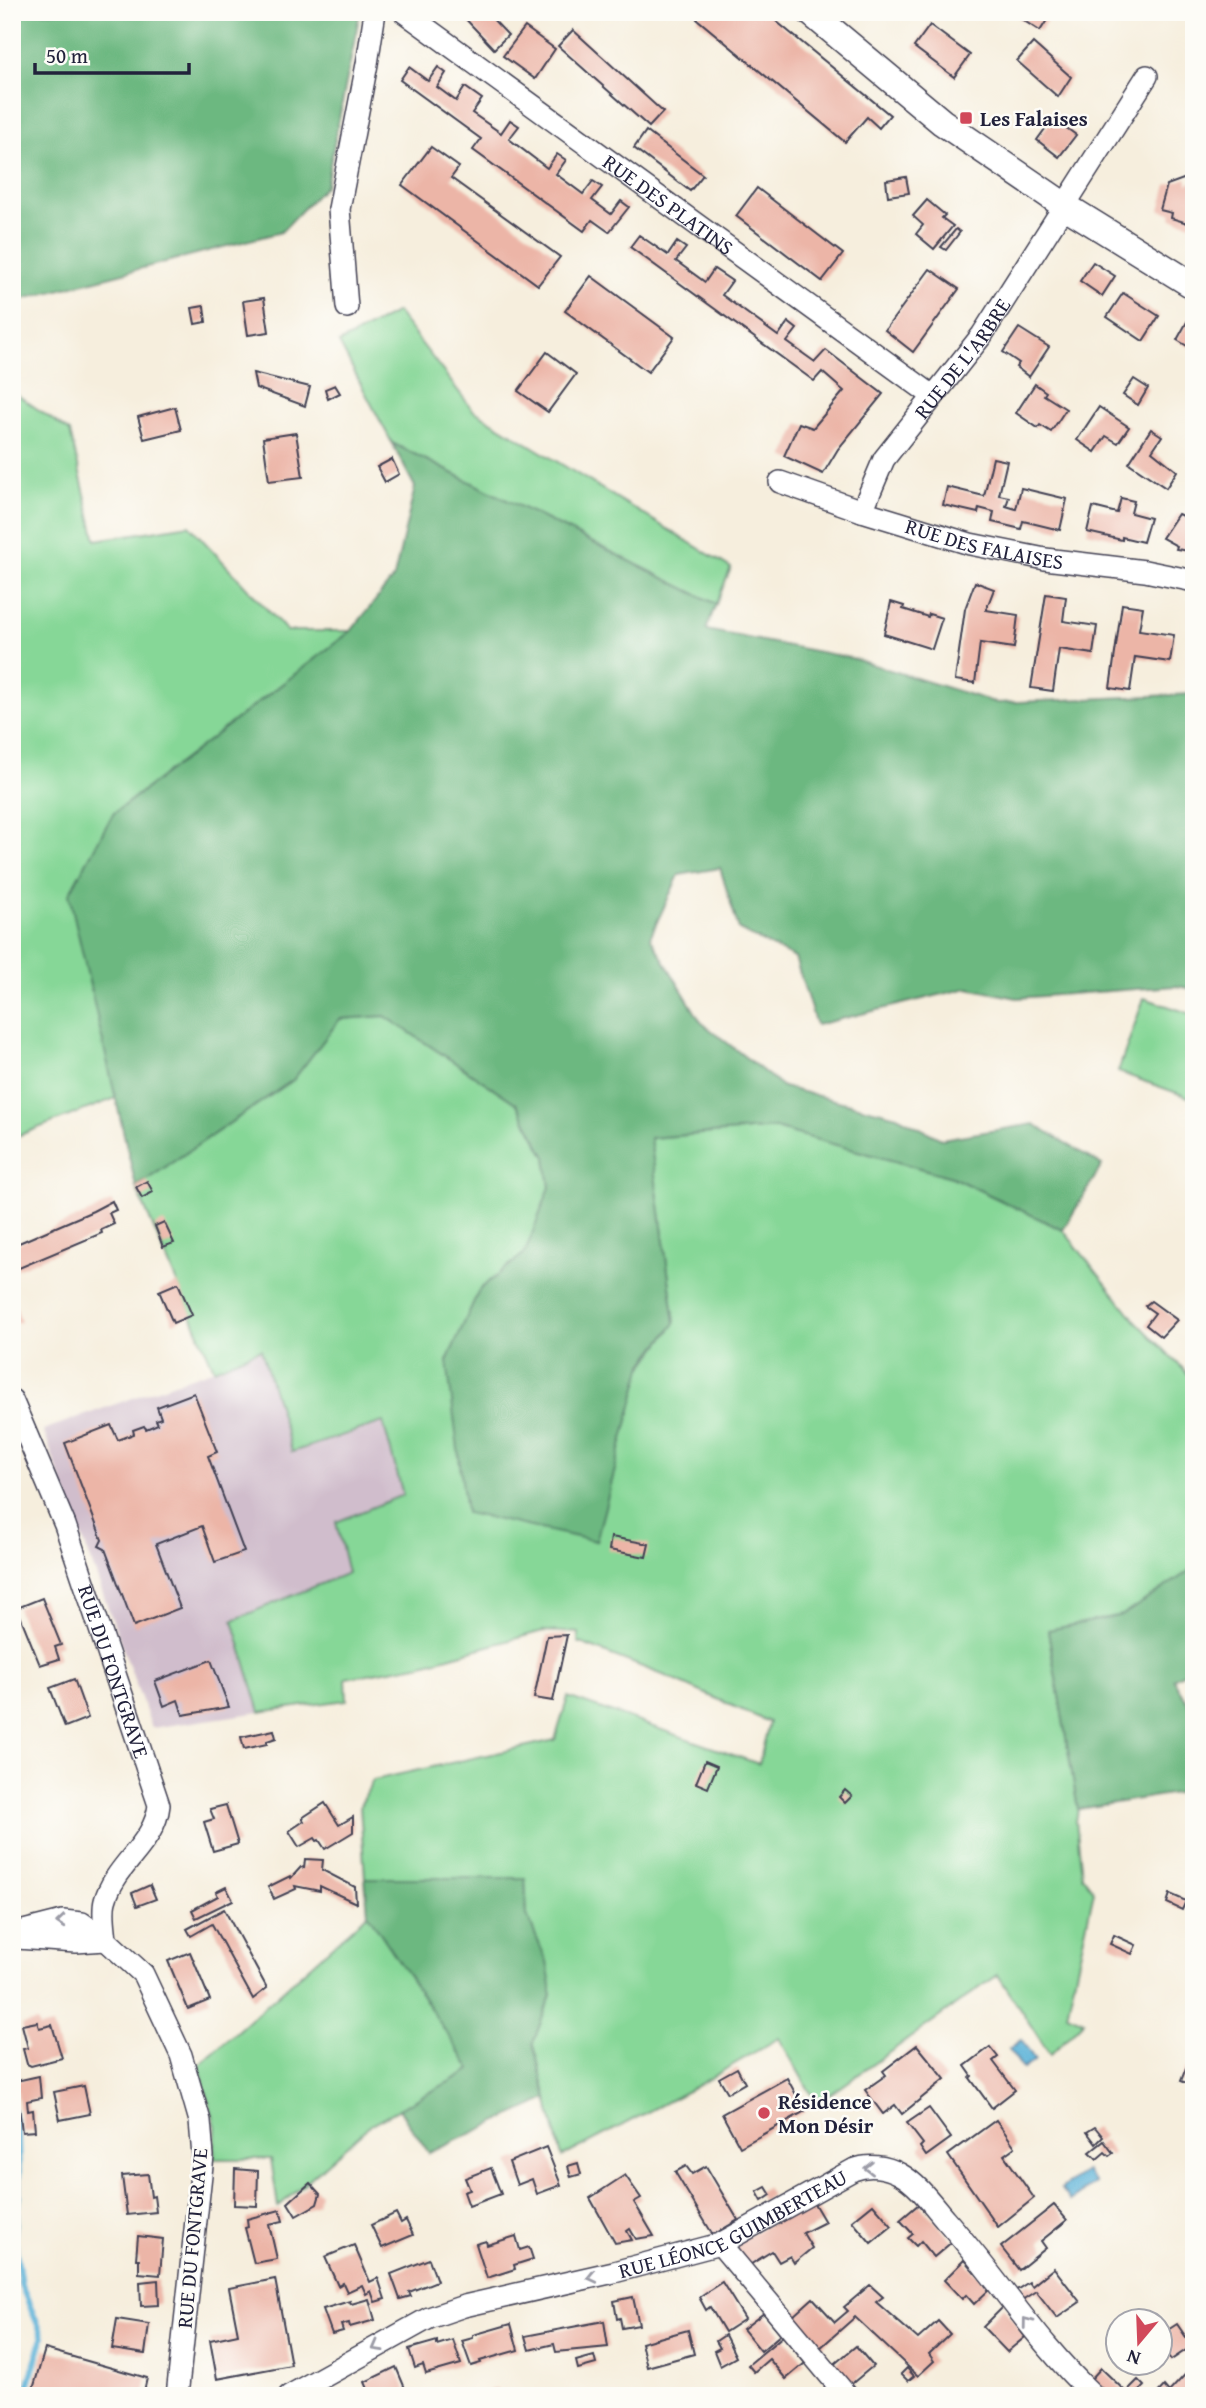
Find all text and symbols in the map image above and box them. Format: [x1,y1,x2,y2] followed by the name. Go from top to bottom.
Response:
[35,32,189,76] scale bar
[46,40,88,71] text: 50 m
[980,103,1088,134] place label: Les Falaises
[958,110,974,126] marker: Les Falaises
[597,146,740,262] street label: RUE DES PLATINS
[906,291,1018,425] street label: RUE DE L'ARBRE
[902,510,1065,577] street label: RUE DES FALAISES
[71,1581,158,1762] street label: RUE DU FONTGRAVE
[55,1914,66,1929] one-way arrow
[778,2086,874,2141] place label: Résidence Mon Désir
[756,2105,772,2121] marker: Résidence Mon Désir
[169,2146,215,2329] street label: RUE DU FONTGRAVE
[863,2160,874,2175] one-way arrow
[615,2161,853,2286] street label: RUE LÉONCE GUIMBERTEAU
[586,2268,598,2283] one-way arrow
[1104,2306,1174,2376] north arrow
[1022,2317,1035,2330] one-way arrow
[372,2339,385,2352] one-way arrow
[1123,2343,1144,2373] text: N

